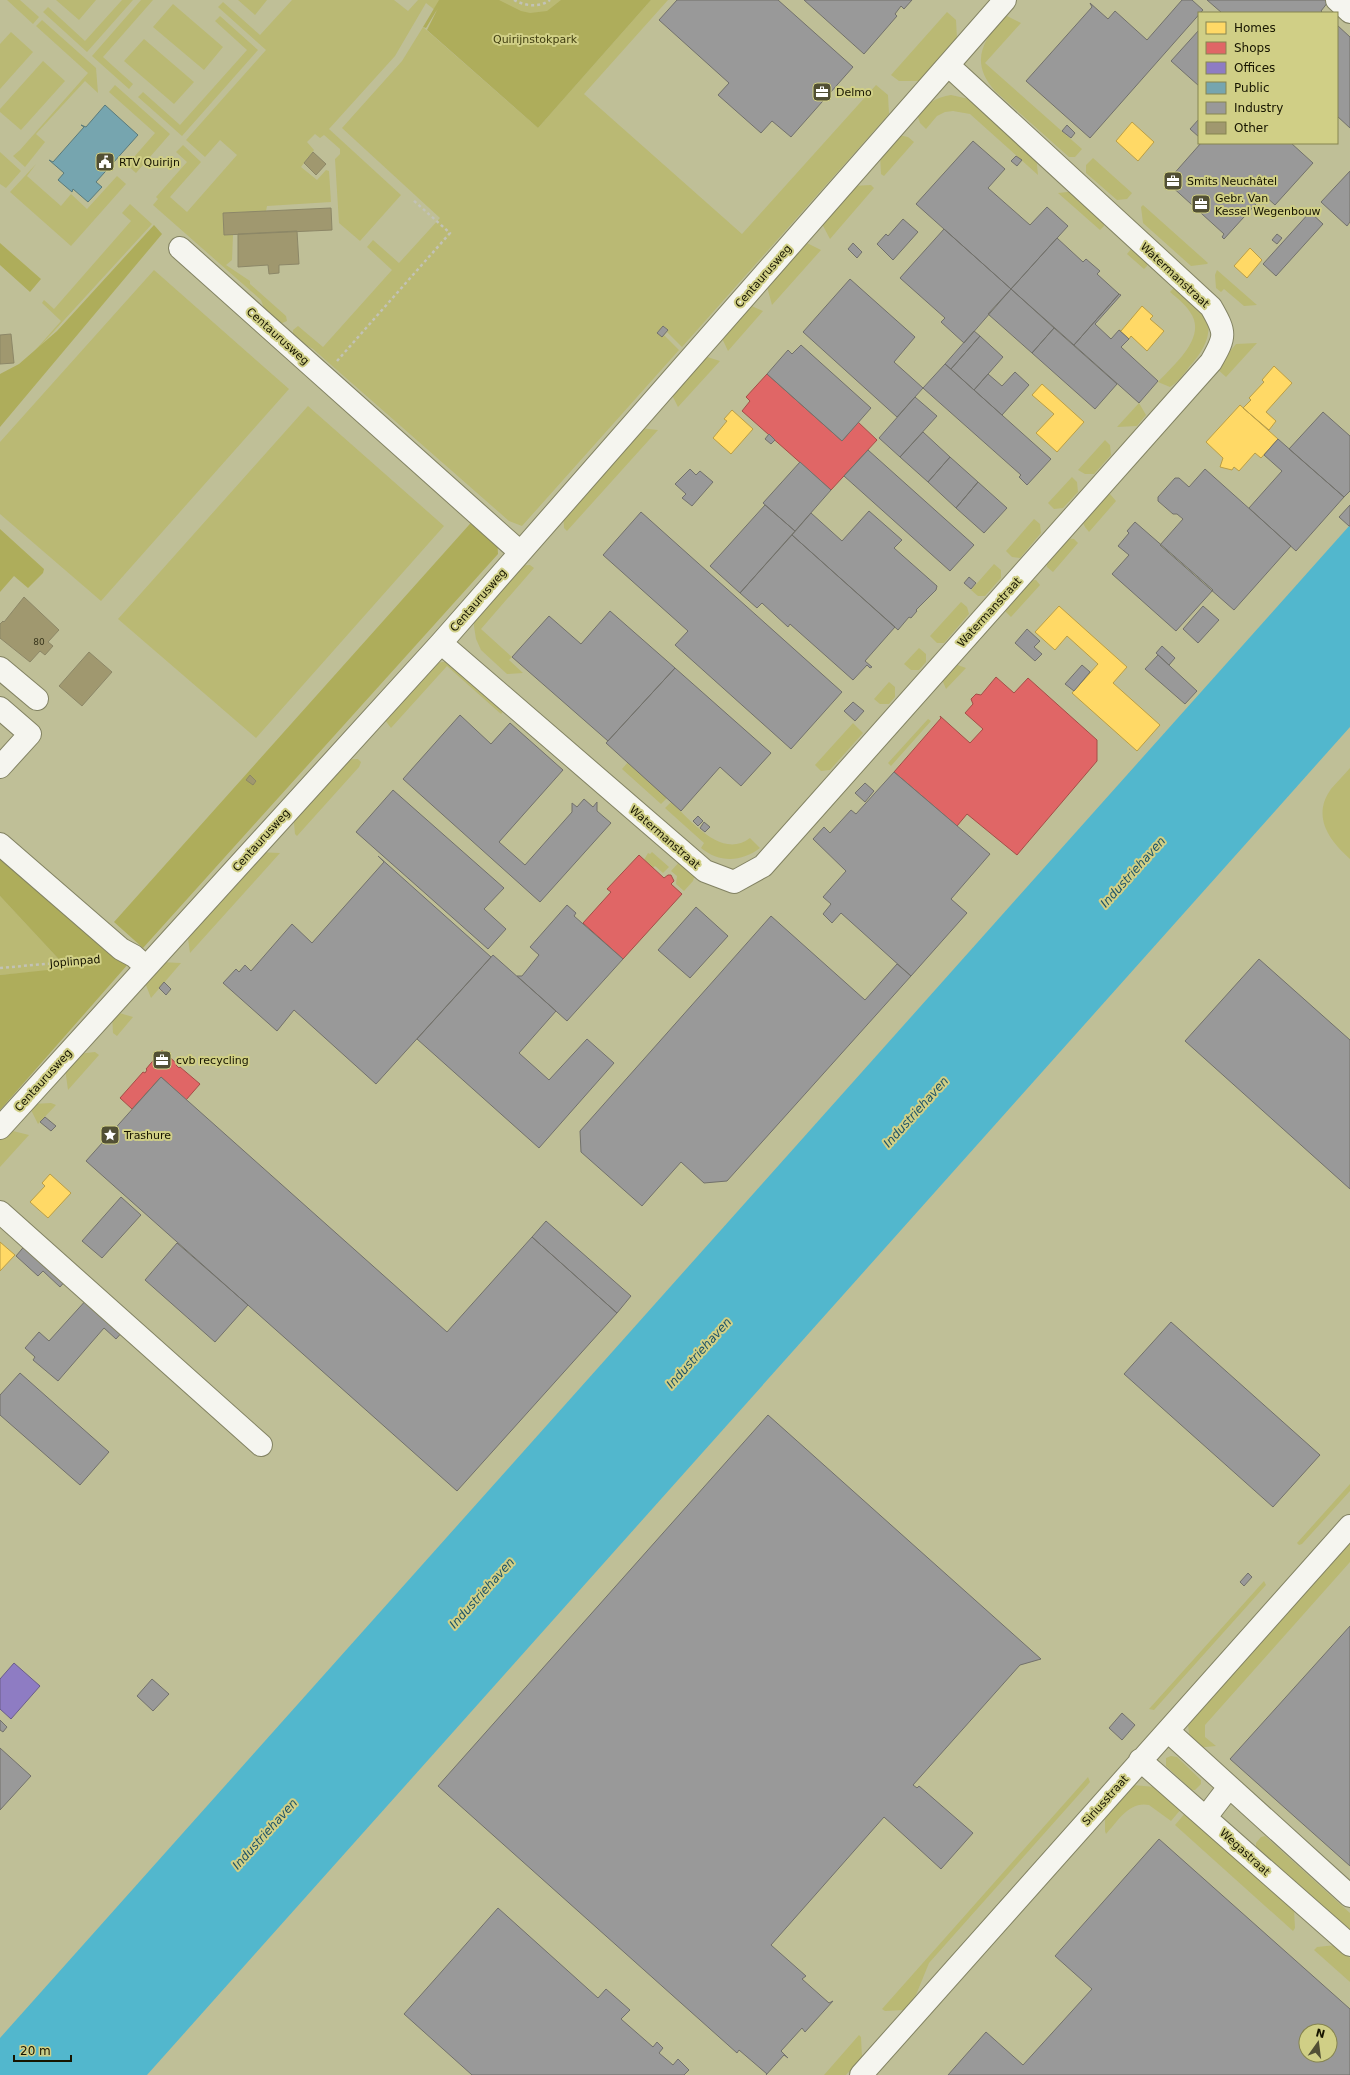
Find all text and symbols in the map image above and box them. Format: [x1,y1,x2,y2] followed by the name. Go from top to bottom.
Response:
[1198,12,1338,144] legend
[1234,21,1276,35] text: Homes
[493,33,578,46] park label: Quirijnstokpark
[1234,41,1270,55] text: Shops
[1234,61,1275,75] text: Offices
[811,81,833,103] office icon: Delmo
[1234,81,1270,95] text: Public
[836,86,872,99] place label: Delmo
[1234,101,1283,115] text: Industry
[1234,121,1268,135] text: Other
[94,151,116,173] public building icon: RTV Quirijn
[119,156,180,169] place label: RTV Quirijn
[1162,170,1184,192] office icon: Smits Neuchâtel
[1187,175,1277,188] place label: Smits Neuchâtel
[1215,192,1321,218] place label: Gebr. Van Kessel Wegenbouw
[1190,193,1212,215] office icon: Gebr. Van Kessel Wegenbouw
[1138,240,1212,311] street label: Watermanstraat
[732,242,794,311] street label: Centaurusweg
[244,305,312,368] street label: Centaurusweg
[447,566,509,635] street label: Centaurusweg
[955,574,1024,650] street label: Watermanstraat
[33,637,45,647] house number: 80
[627,803,703,872] street label: Watermanstraat
[230,806,293,874] street label: Centaurusweg
[1098,834,1168,910] water label: Industriehaven
[48,953,101,970] street label: Joplinpad
[12,1046,75,1114] street label: Centaurusweg
[151,1049,173,1071] office icon: cvb recycling
[176,1054,249,1067] place label: cvb recycling
[881,1074,951,1150] water label: Industriehaven
[99,1124,121,1146] place icon: Trashure
[123,1129,171,1142] place label: Trashure
[664,1315,734,1391] water label: Industriehaven
[447,1555,517,1631] water label: Industriehaven
[1080,1772,1132,1828] street label: Siriusstraat
[230,1796,300,1872] water label: Industriehaven
[1217,1826,1273,1879] street label: Wegastraat
[1298,2023,1338,2063] north arrow
[1314,2026,1326,2041] text: N
[14,2037,71,2063] scale bar
[20,2044,51,2058] text: 20 m

